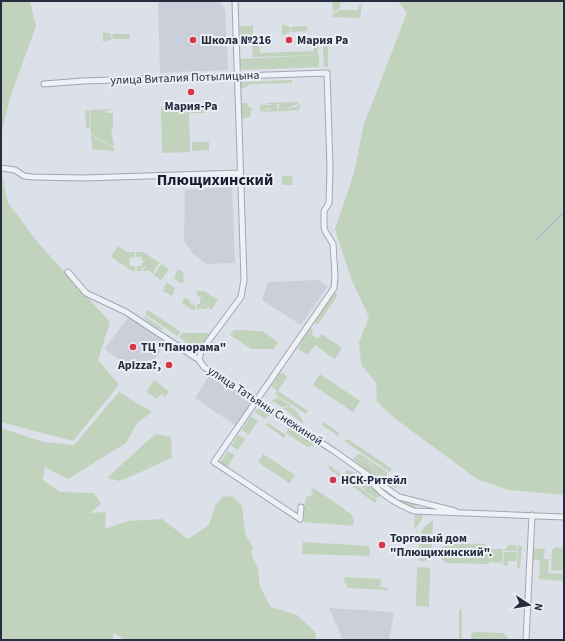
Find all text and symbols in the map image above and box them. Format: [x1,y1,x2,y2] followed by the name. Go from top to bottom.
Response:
[201,32,271,49] place label: Школа №216
[297,32,348,49] place label: Мария Ра
[188,35,198,45] marker: Школа №216
[284,35,294,45] marker: Мария Ра
[110,67,260,89] street label: улица Виталия Потылицына
[186,87,196,97] marker: Мария-Ра
[165,98,217,115] place label: Мария-Ра
[157,169,273,191] district label: Плющихинский
[141,339,226,356] place label: ТЦ "Панорама"
[128,342,138,352] marker: ТЦ "Панорама"
[117,357,161,374] place label: Apizza?,
[164,360,174,370] marker: Apizza?,
[204,362,326,450] street label: улица Татьяны Снежиной
[341,472,407,489] place label: НСК-Ритейл
[328,475,338,485] marker: НСК-Ритейл
[390,530,492,561] place label: Торговый дом "Плющихинский".
[377,540,387,550] marker: Торговый дом "Плющихинский".
[509,585,549,625] north arrow
[530,602,546,612] text: N

